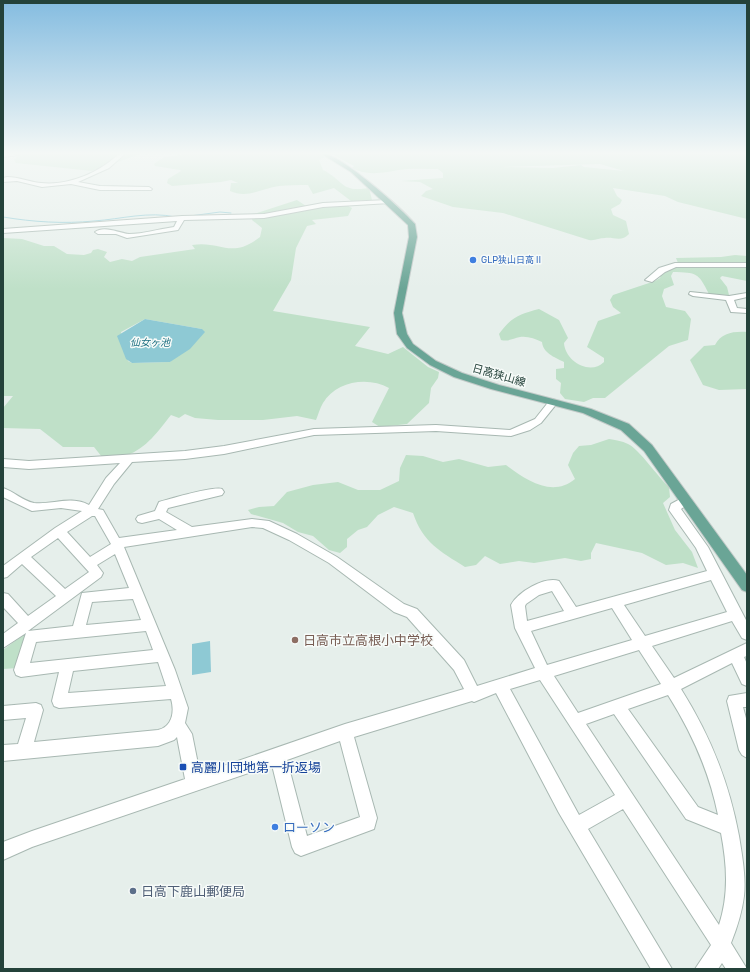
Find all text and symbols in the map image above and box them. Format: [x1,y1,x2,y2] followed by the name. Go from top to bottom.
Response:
[468,255,478,265] marker: GLP狭山日高Ⅱ
[481,255,543,265] place label: GLP狭山日高Ⅱ
[130,337,171,349] water label: 仙女ヶ池
[471,362,527,389] street label: 日高狭山線
[303,633,433,648] place label: 日高市立高根小中学校
[290,635,300,645] marker: 日高市立高根小中学校
[191,760,321,775] place label: 高麗川団地第一折返場
[178,762,188,772] marker: 高麗川団地第一折返場
[283,820,335,835] place label: ローソン
[270,822,280,832] marker: ローソン
[141,884,245,899] place label: 日高下鹿山郵便局
[128,886,138,896] marker: 日高下鹿山郵便局

